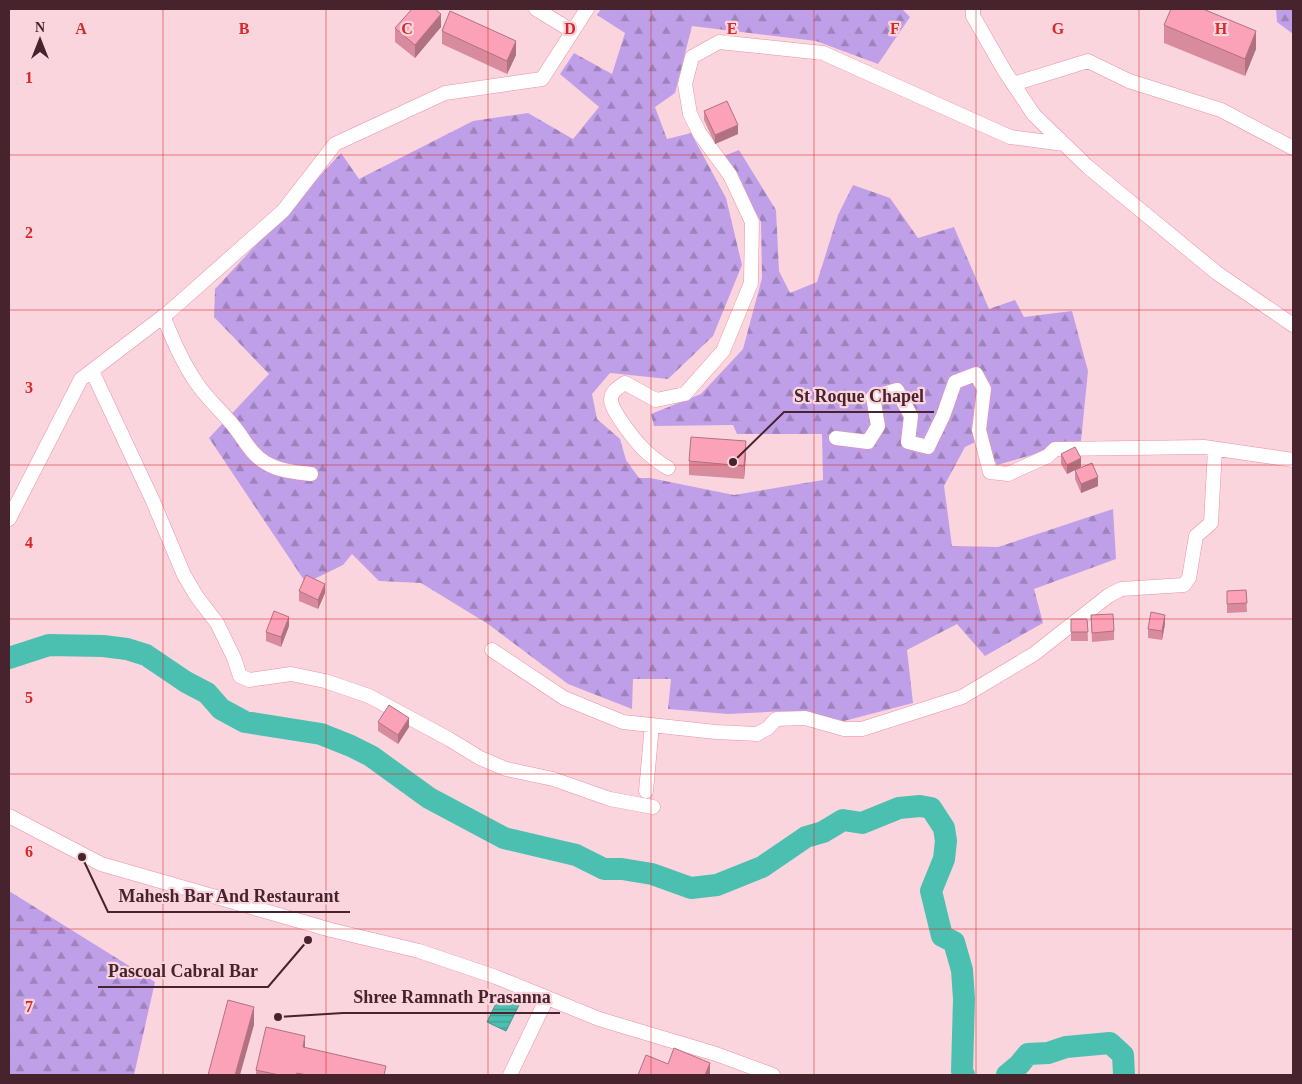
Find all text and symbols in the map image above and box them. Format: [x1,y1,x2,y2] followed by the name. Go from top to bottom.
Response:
[15,15,65,65] north arrow
[35,20,45,35] text: N
[75,20,87,37] text: A
[239,20,250,37] text: B
[401,20,413,37] text: C
[564,20,576,37] text: D
[727,20,737,37] text: E
[890,20,900,37] text: F
[1052,20,1065,37] text: G
[1215,20,1228,37] text: H
[25,69,33,86] text: 1
[25,224,33,241] text: 2
[25,379,33,396] text: 3
[784,379,934,412] callout: St Roque Chapel
[794,386,924,406] text: St Roque Chapel
[25,534,33,551] text: 4
[25,689,33,706] text: 5
[25,843,33,860] text: 6
[108,879,350,912] callout: Mahesh Bar And Restaurant
[118,886,340,906] text: Mahesh Bar And Restaurant
[98,954,268,987] callout: Pascoal Cabral Bar
[108,961,258,981] text: Pascoal Cabral Bar
[343,980,560,1013] callout: Shree Ramnath Prasanna
[353,987,551,1007] text: Shree Ramnath Prasanna
[25,998,33,1015] text: 7

